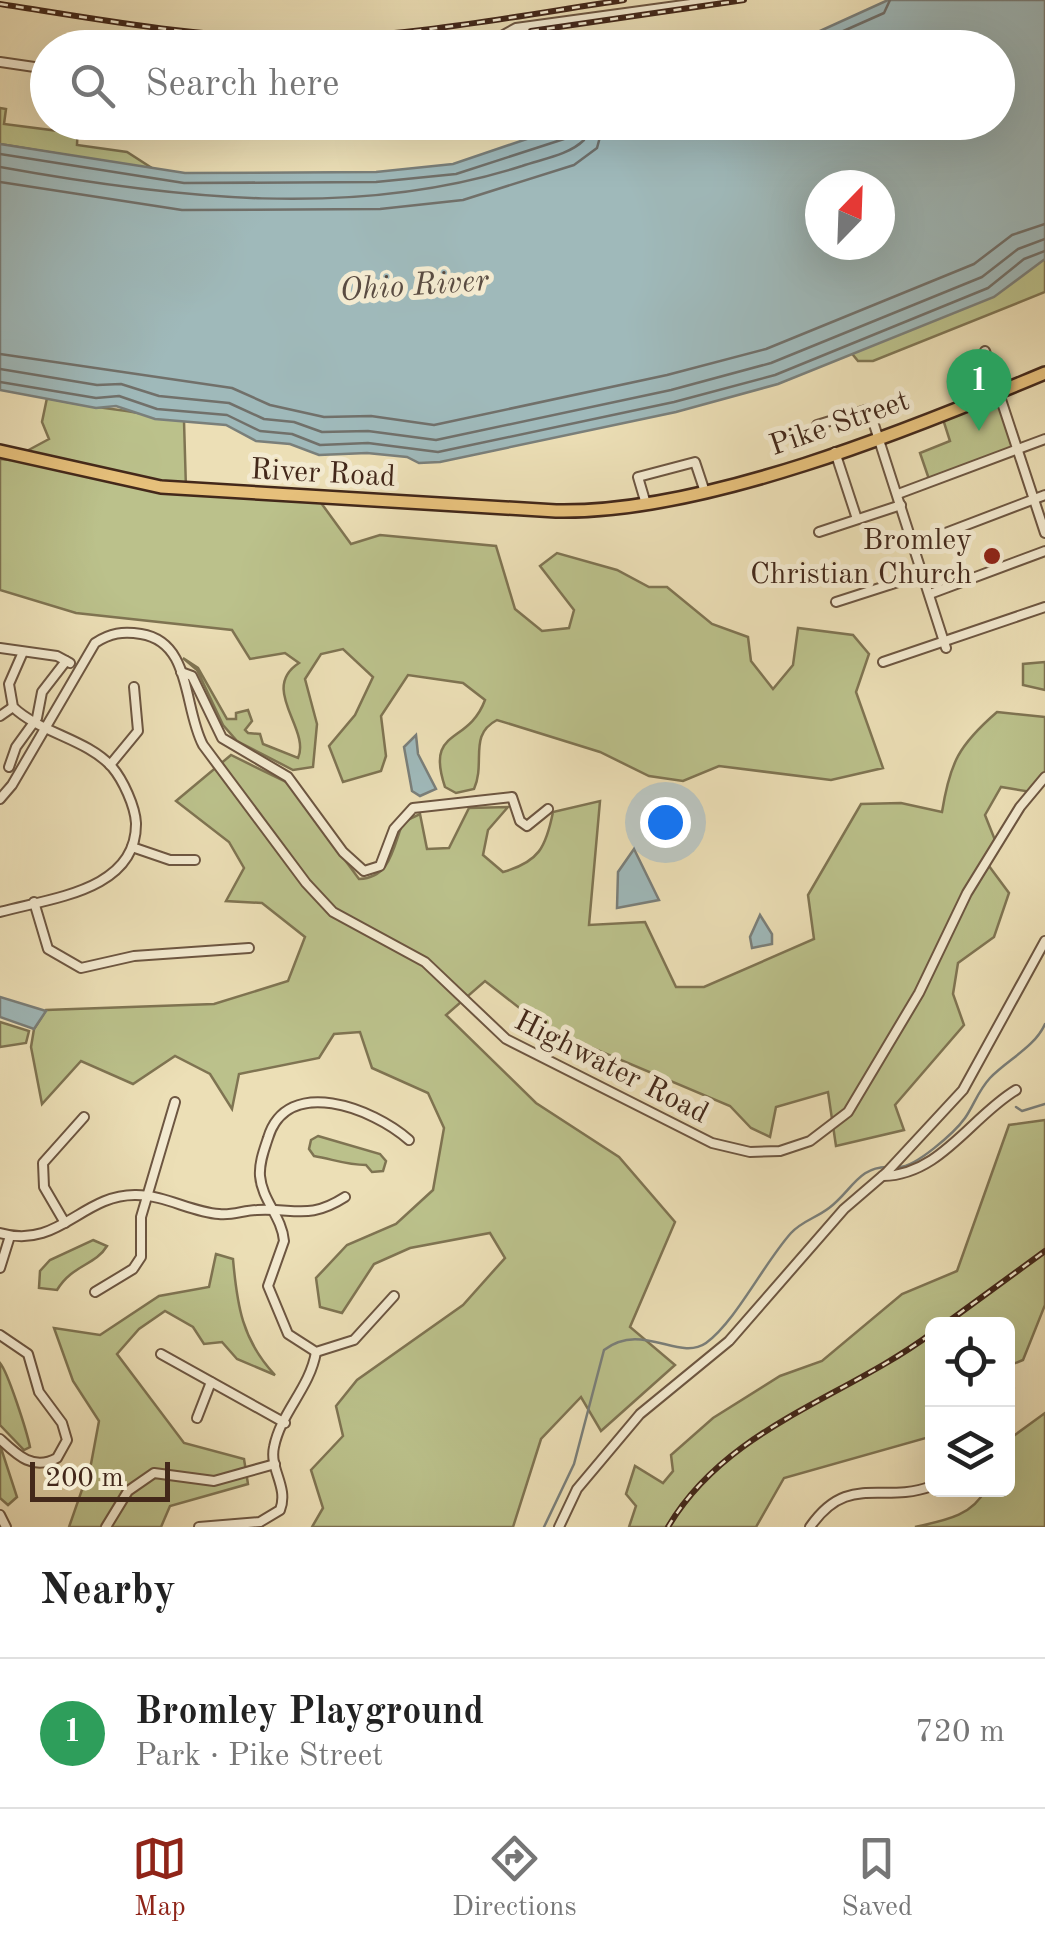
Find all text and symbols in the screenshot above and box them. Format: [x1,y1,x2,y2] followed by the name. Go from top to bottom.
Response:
[30,30,1015,140] search box
[65,58,120,113] icon: search
[145,66,340,104] text: Search here
[805,170,895,260] north arrow
[339,266,491,308] water label: Ohio River
[946,348,1012,431] pin: 1
[766,386,913,462] street label: Pike Street
[250,455,396,493] street label: River Road
[750,526,972,590] place label: Bromley Christian Church
[981,545,1003,567] marker: Bromley Christian Church
[640,797,691,848] your location
[509,1006,713,1130] street label: Highwater Road
[925,1317,1015,1497] map controls
[925,1317,1015,1407] button: locate
[925,1407,1015,1497] button: layers
[30,1457,170,1502] scale bar
[45,1465,124,1493] text: 200 m
[40,1571,176,1613] text: Nearby
[135,1694,484,1732] text: Bromley Playground
[63,1717,82,1749] text: 1
[915,1717,1005,1749] text: 720 m
[135,1741,383,1773] text: Park · Pike Street
[132,1831,187,1926] tab: Map
[452,1831,577,1926] tab: Directions
[841,1831,913,1926] tab: Saved

